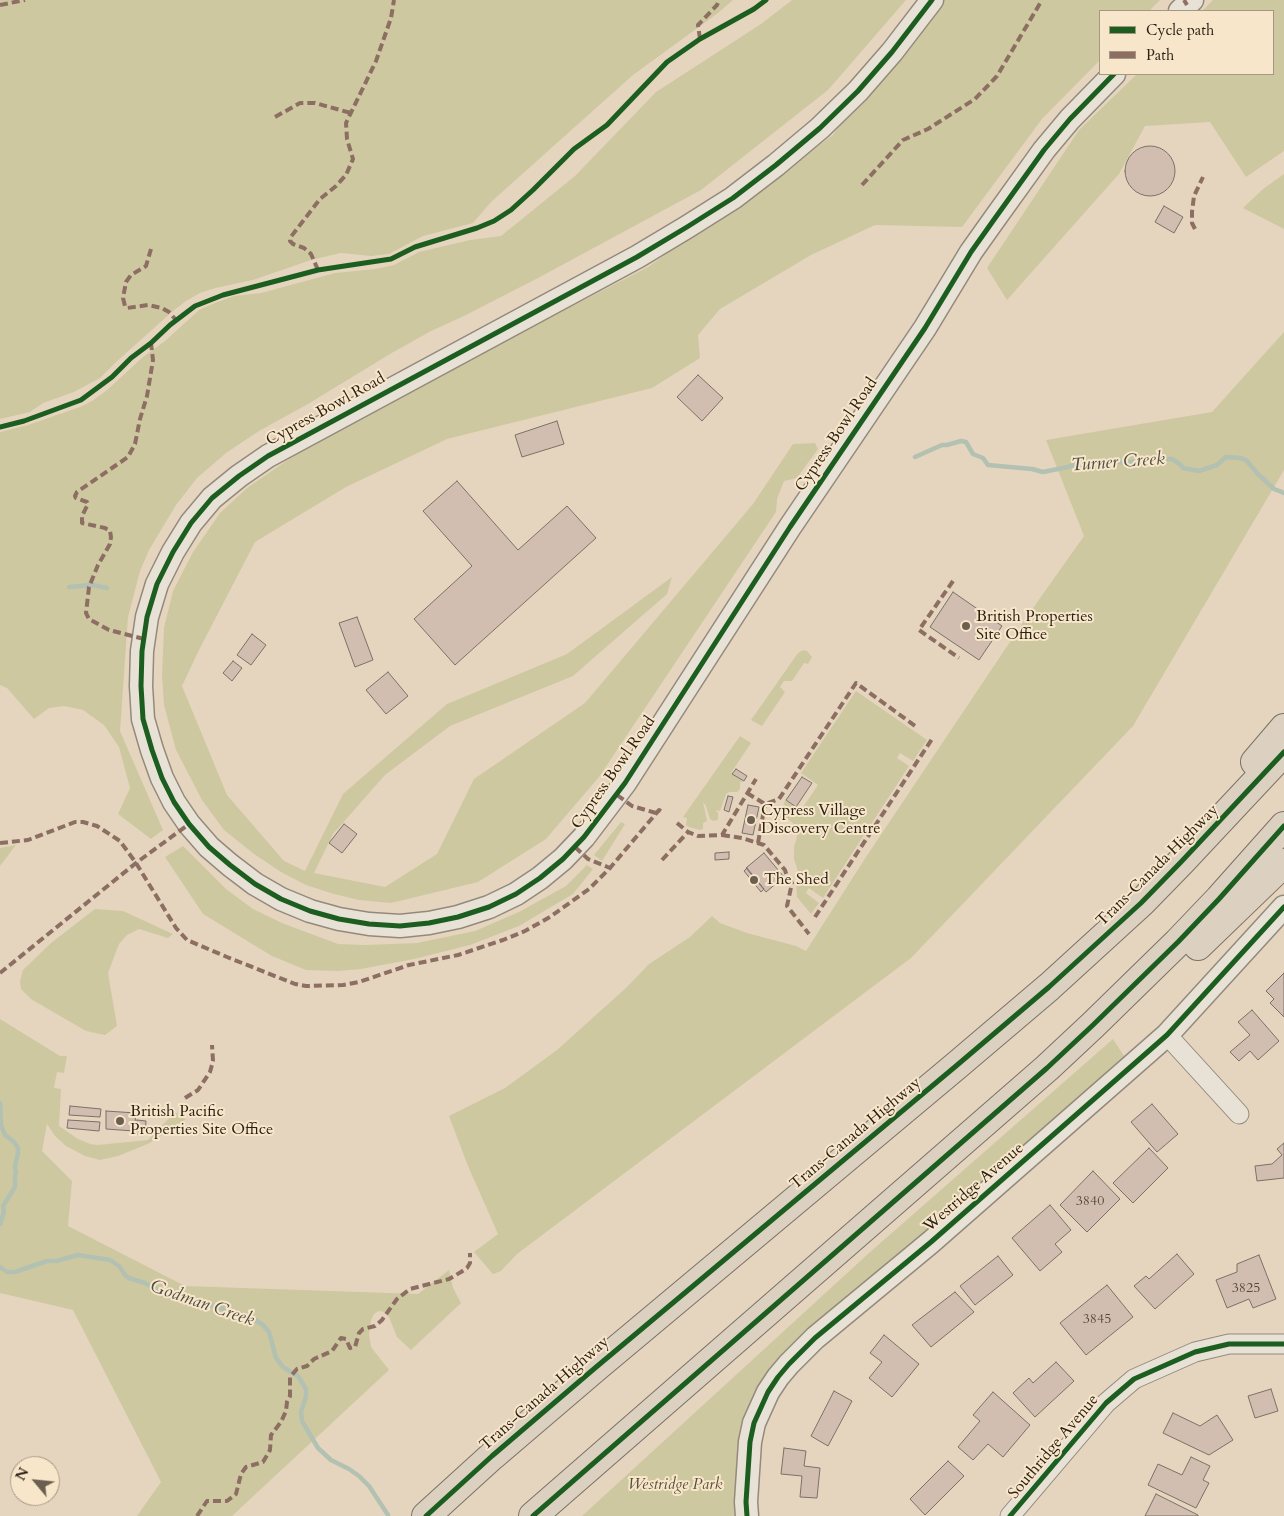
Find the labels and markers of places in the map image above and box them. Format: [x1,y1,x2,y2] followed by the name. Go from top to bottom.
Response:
[976,607,1093,645] place label: British Properties Site Office
[960,620,972,632] marker: British Properties Site Office
[761,801,880,839] place label: Cypress Village Discovery Centre
[745,814,757,826] marker: Cypress Village Discovery Centre
[764,870,829,890] place label: The Shed
[748,874,760,886] marker: The Shed
[130,1102,273,1140] place label: British Pacific Properties Site Office
[114,1115,126,1127] marker: British Pacific Properties Site Office

